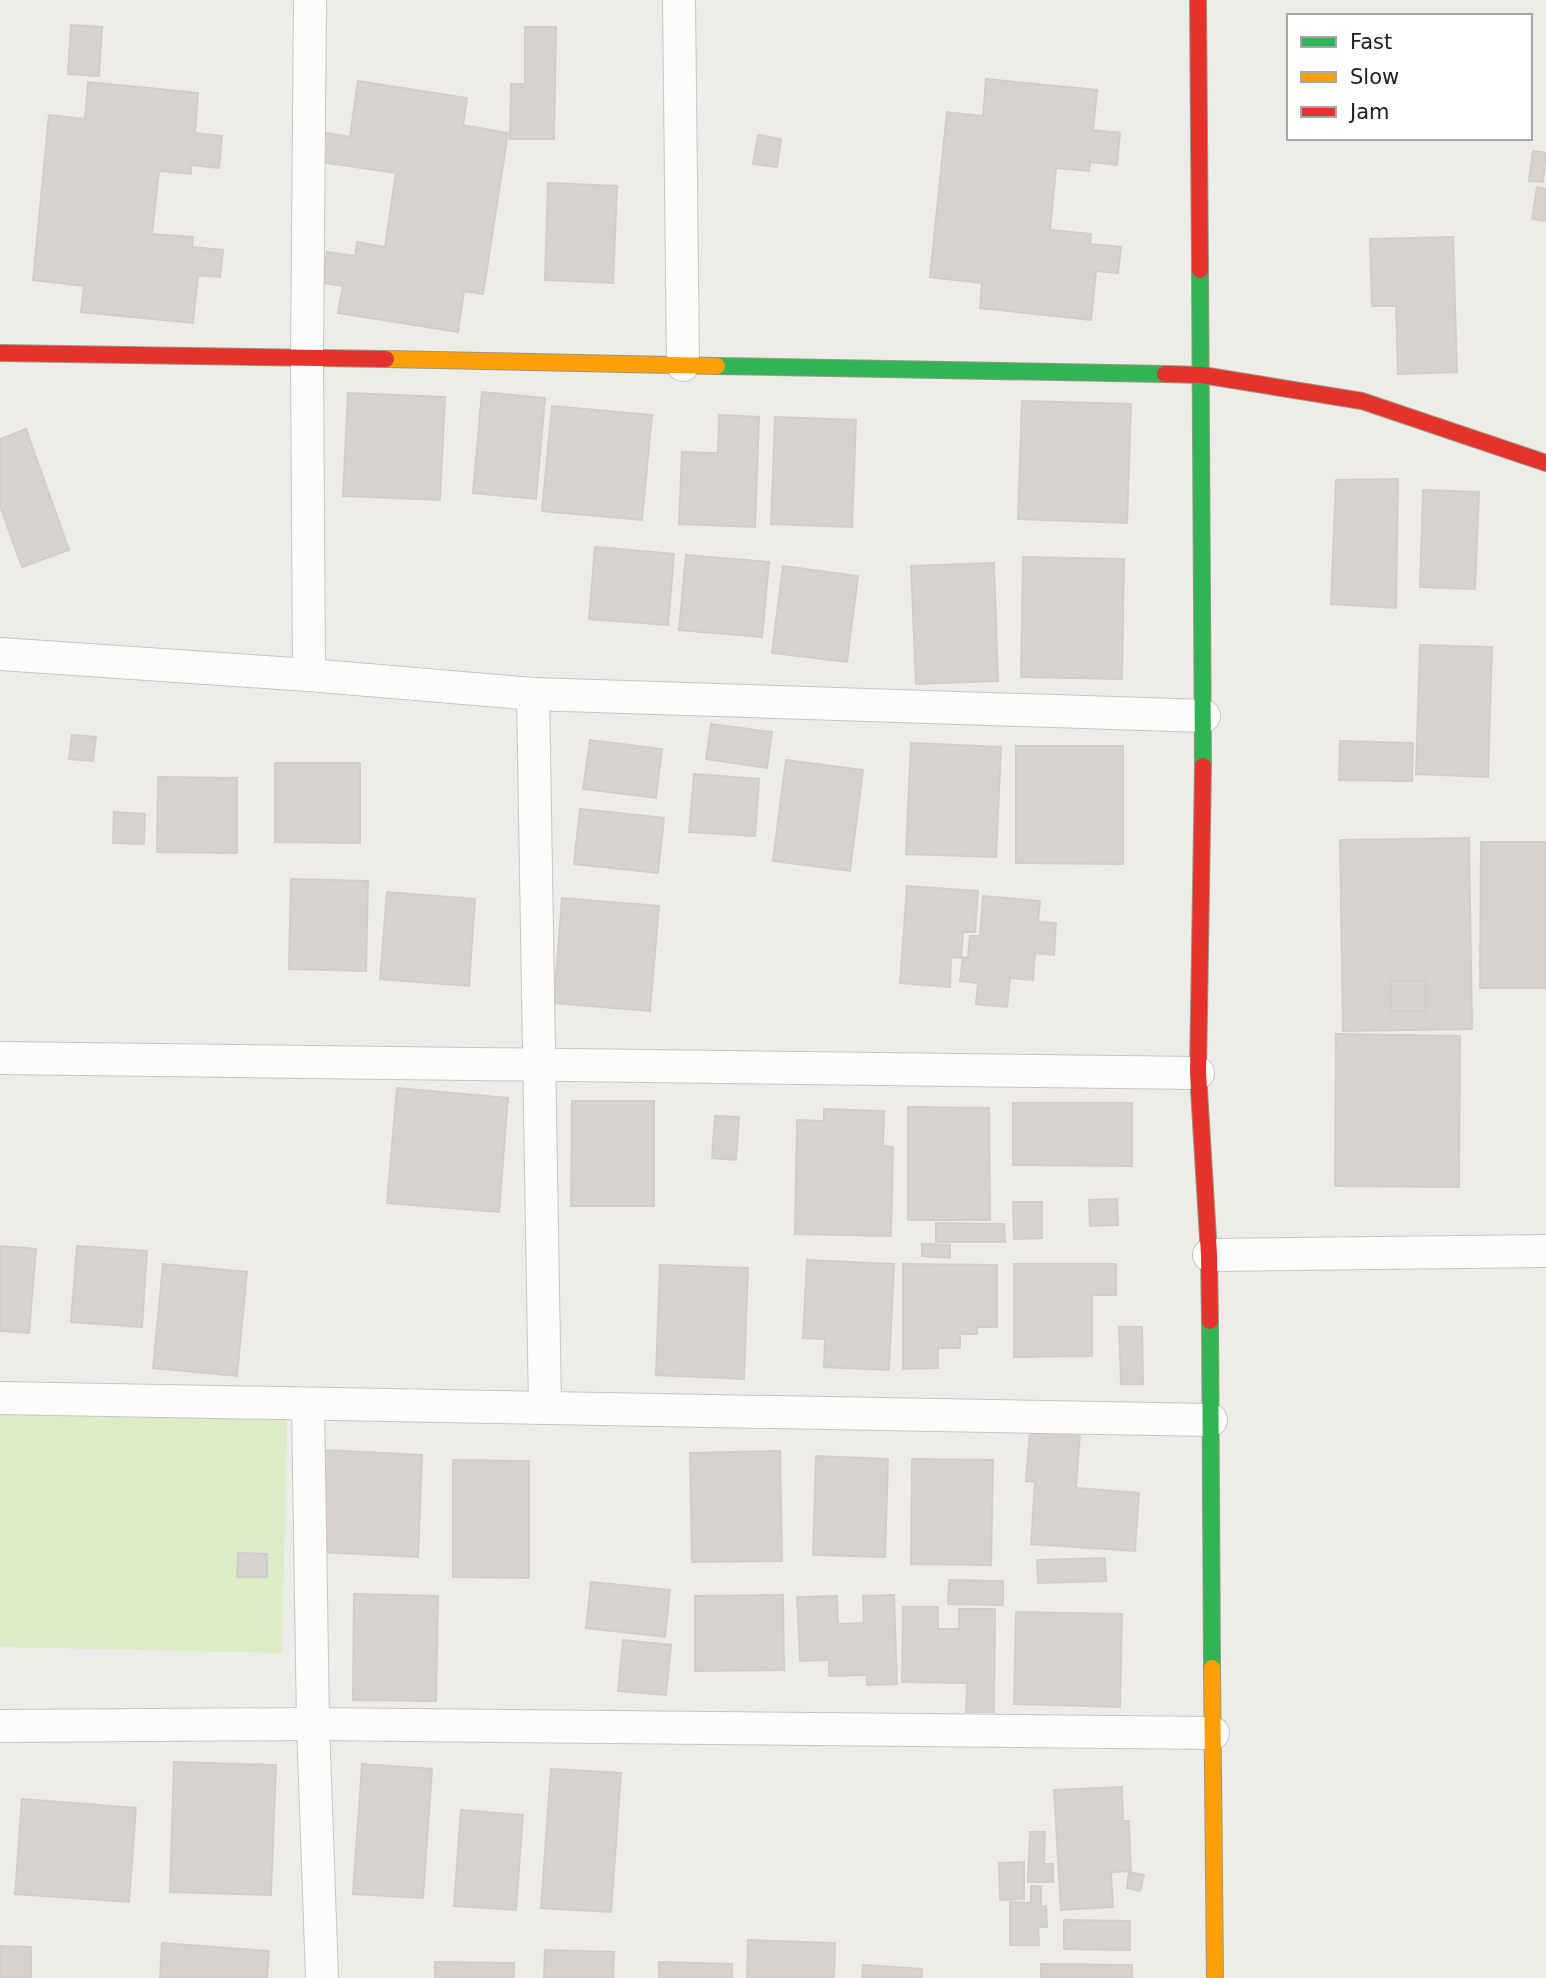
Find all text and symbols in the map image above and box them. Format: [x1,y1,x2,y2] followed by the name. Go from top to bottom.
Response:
[1287,14,1532,140] legend
[1350,30,1392,54] text: Fast
[1350,65,1399,89] text: Slow
[1348,100,1390,124] text: Jam

